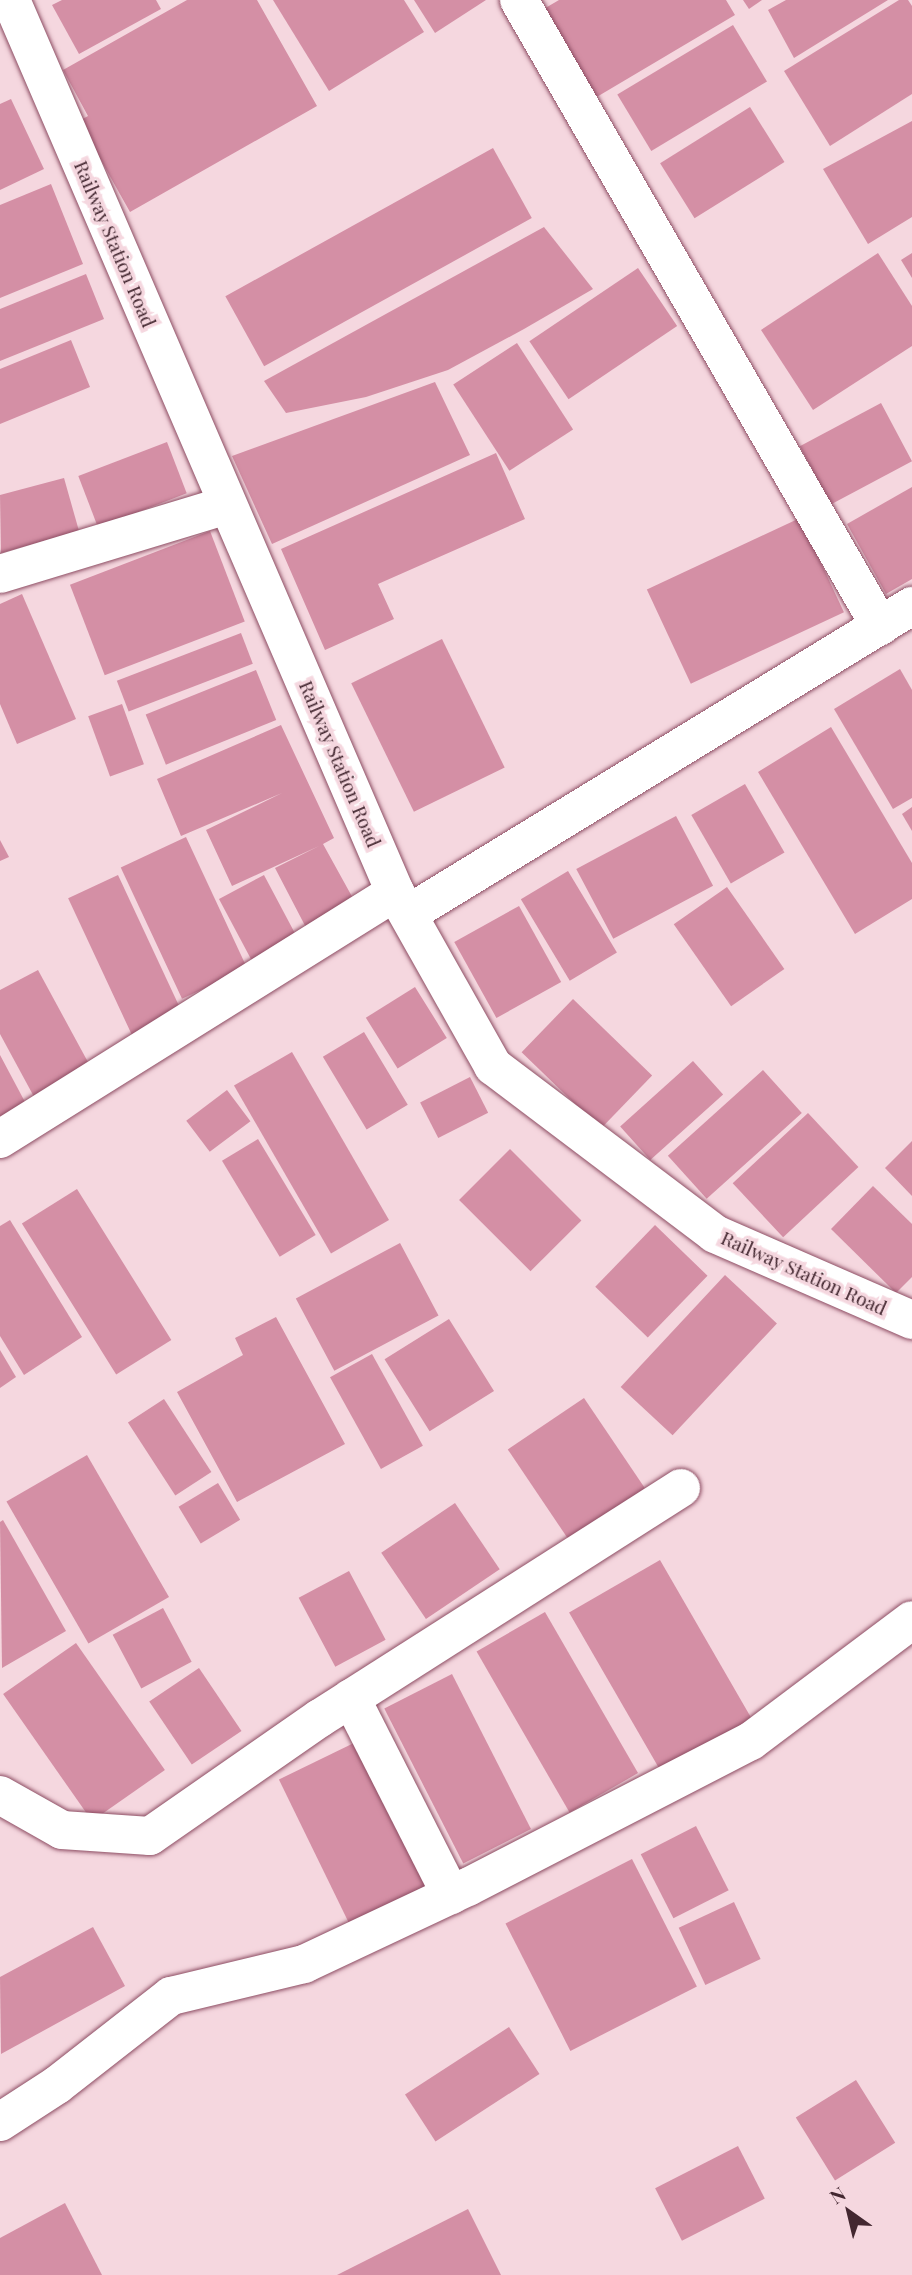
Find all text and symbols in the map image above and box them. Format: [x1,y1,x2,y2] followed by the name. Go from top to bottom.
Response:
[69,157,161,331] street label: Railway Station Road
[294,677,386,851] street label: Railway Station Road
[717,1226,891,1320] street label: Railway Station Road
[814,2177,884,2247] north arrow
[824,2180,850,2209] text: N

